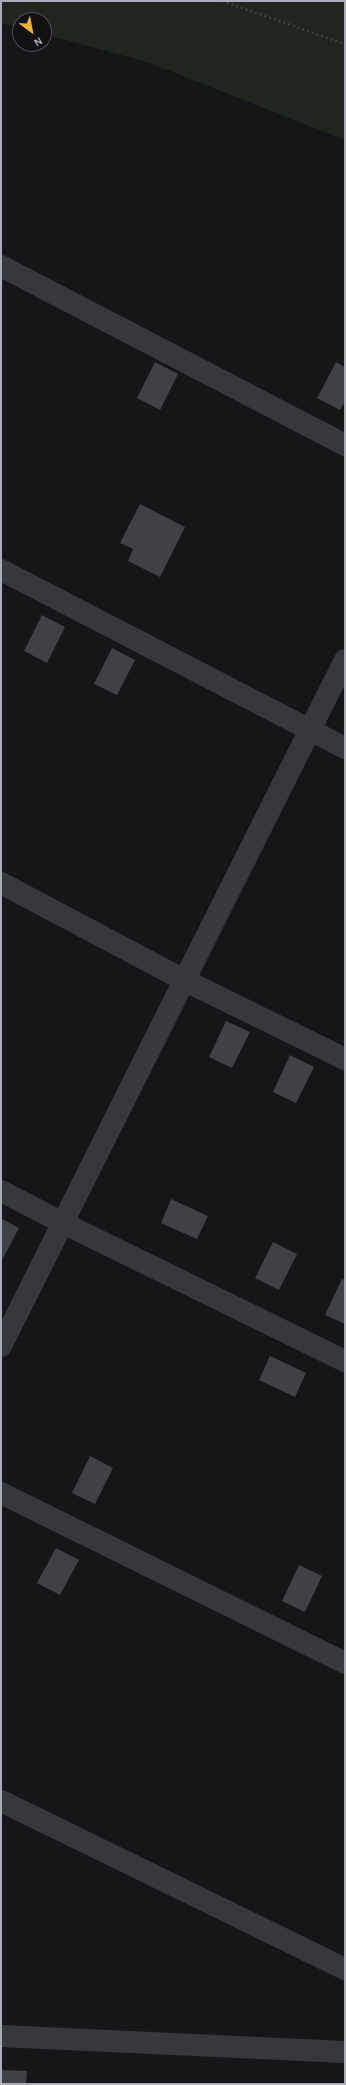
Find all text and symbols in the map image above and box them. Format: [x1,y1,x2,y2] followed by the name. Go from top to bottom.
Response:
[12,12,52,52] north arrow
[32,35,44,48] text: N

